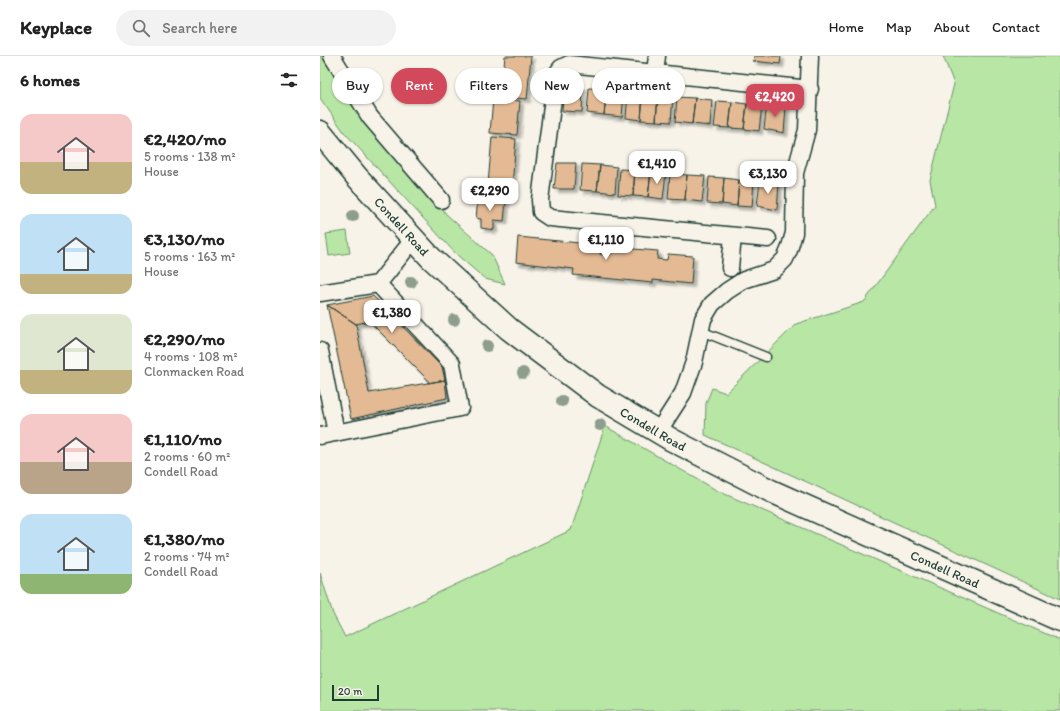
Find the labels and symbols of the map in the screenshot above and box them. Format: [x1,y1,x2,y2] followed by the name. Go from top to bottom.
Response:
[742,84,808,118] pin: €2,420
[624,151,690,185] pin: €1,410
[735,161,801,195] pin: €3,130
[457,178,523,212] pin: €2,290
[371,194,432,259] street label: Condell Road
[573,227,639,261] pin: €1,110
[359,300,425,334] pin: €1,380
[617,404,689,454] street label: Condell Road
[908,547,982,591] street label: Condell Road
[332,683,379,702] scale bar

